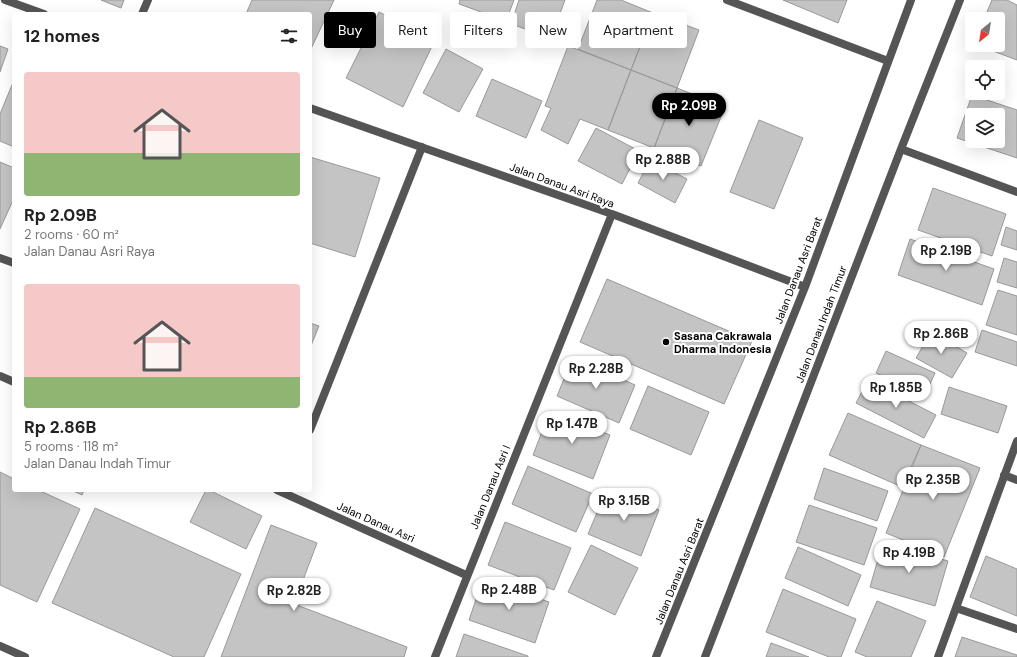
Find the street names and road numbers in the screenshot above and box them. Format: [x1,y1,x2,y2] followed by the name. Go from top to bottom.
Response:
[508,159,616,211] street label: Jalan Danau Asri Raya
[771,214,825,326] street label: Jalan Danau Asri Barat
[792,263,850,385] street label: Jalan Danau Indah Timur
[467,443,513,531] street label: Jalan Danau Asri I
[335,499,417,545] street label: Jalan Danau Asri
[651,516,707,626] street label: Jalan Danau Asri Barat

